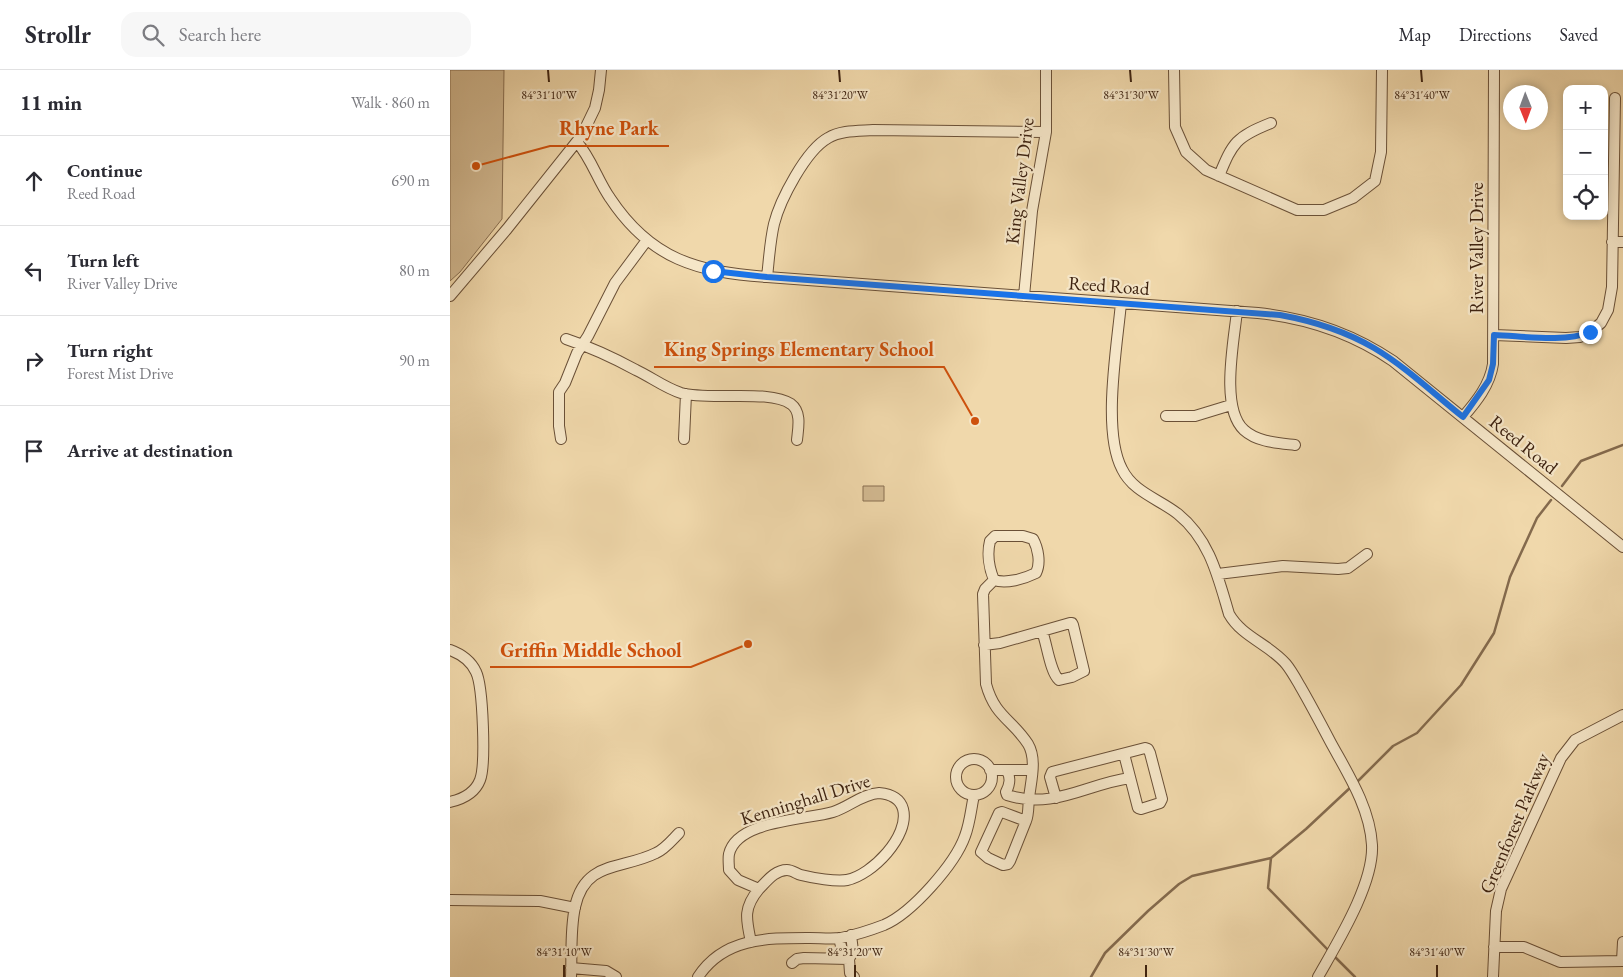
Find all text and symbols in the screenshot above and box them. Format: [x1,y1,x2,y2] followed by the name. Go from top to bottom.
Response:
[121,12,471,57] search box
[25,19,91,50] text: Strollr
[139,21,167,49] icon: search
[179,22,261,47] text: Search here
[1399,23,1431,46] text: Map
[1459,23,1531,46] text: Directions
[1559,23,1598,46] text: Saved
[1503,85,1548,130] north arrow
[1563,85,1608,220] map controls
[1563,85,1608,130] button: +
[521,87,578,103] text: 84°31'10"W
[812,87,869,103] text: 84°31'20"W
[1103,87,1160,103] text: 84°31'30"W
[1394,87,1451,103] text: 84°31'40"W
[20,89,82,116] text: 11 min
[351,92,430,113] text: Walk · 860 m
[550,111,669,146] callout: Rhyne Park
[559,115,660,141] text: Rhyne Park
[999,116,1040,246] street label: King Valley Drive
[1563,130,1608,175] button: −
[67,158,142,183] text: Continue
[20,167,48,195] icon: ahead
[391,170,430,191] text: 690 m
[1563,175,1608,220] button: locate
[1464,182,1489,314] street label: River Valley Drive
[67,183,135,204] text: Reed Road
[67,248,139,273] text: Turn left
[20,257,48,285] icon: left
[399,260,430,281] text: 80 m
[702,260,725,283] route start
[1068,270,1151,301] street label: Reed Road
[67,273,178,294] text: River Valley Drive
[1579,321,1602,344] route end
[654,332,944,367] callout: King Springs Elementary School
[664,336,934,362] text: King Springs Elementary School
[67,338,153,363] text: Turn right
[20,347,48,375] icon: right
[399,350,430,371] text: 90 m
[67,363,174,384] text: Forest Mist Drive
[1484,409,1563,480] street label: Reed Road
[20,437,48,465] icon: arrive
[67,438,233,463] text: Arrive at destination
[490,632,691,667] callout: Griffin Middle School
[500,637,682,663] text: Griffin Middle School
[1474,749,1556,897] street label: Greenforest Parkway
[737,768,873,831] street label: Kenninghall Drive
[536,944,593,960] text: 84°31'10"W
[827,944,884,960] text: 84°31'20"W
[1118,944,1175,960] text: 84°31'30"W
[1409,944,1466,960] text: 84°31'40"W

